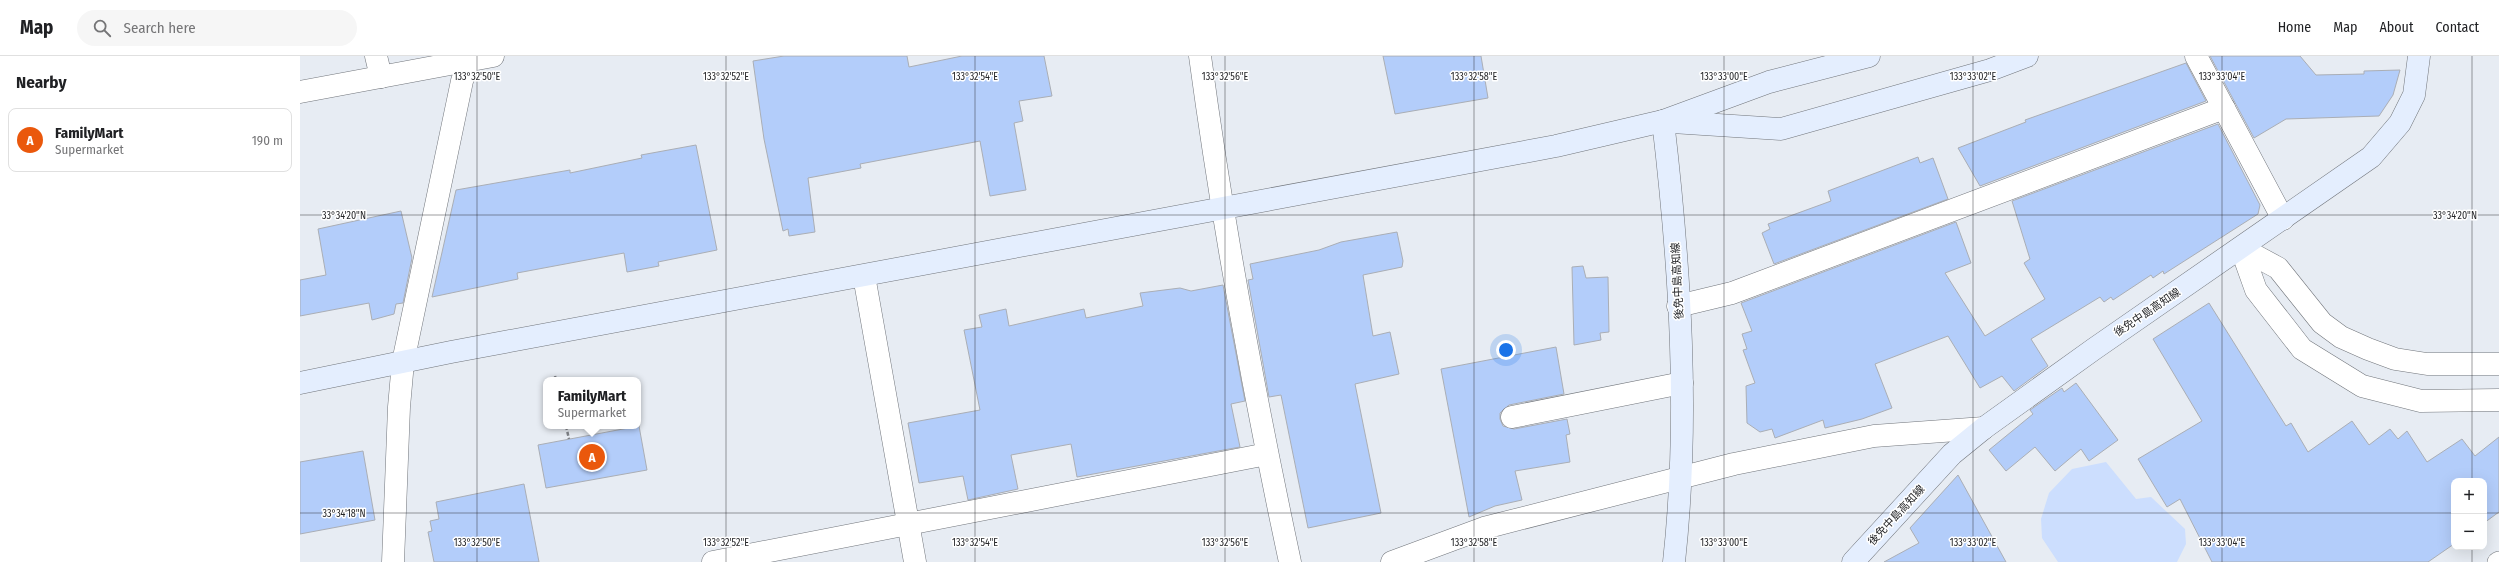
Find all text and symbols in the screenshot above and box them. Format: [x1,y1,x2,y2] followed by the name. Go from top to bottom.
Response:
[77,10,357,46] search box
[20,16,53,39] text: Map
[91,17,113,39] icon: search
[123,19,196,37] text: Search here
[2278,19,2311,36] text: Home
[2333,19,2357,36] text: Map
[2379,19,2414,36] text: About
[2436,19,2479,36] text: Contact
[454,71,501,83] text: 133°32'50"E
[703,71,749,83] text: 133°32'52"E
[952,71,998,83] text: 133°32'54"E
[1202,71,1248,83] text: 133°32'56"E
[1451,71,1497,83] text: 133°32'58"E
[1700,71,1748,83] text: 133°33'00"E
[1950,71,1997,83] text: 133°33'02"E
[2199,71,2246,83] text: 133°33'04"E
[16,72,67,93] text: Nearby
[55,124,124,142] text: FamilyMart
[26,133,34,148] text: A
[252,133,283,148] text: 190 m
[55,142,124,157] text: Supermarket
[322,210,366,222] text: 33°34'20"N
[2433,210,2477,222] text: 33°34'20"N
[1669,242,1686,320] street label: 後免中島高知線
[2112,285,2183,339] street label: 後免中島高知線
[1496,340,1516,360] your location
[543,377,641,429] popup
[558,387,626,405] text: FamilyMart
[558,405,626,420] text: Supermarket
[579,442,605,472] pin: A
[2451,478,2487,550] map controls
[2451,478,2487,514] button: +
[1865,483,1927,548] street label: 後免中島高知線
[322,508,366,520] text: 33°34'18"N
[2451,514,2487,550] button: −
[454,537,501,549] text: 133°32'50"E
[703,537,749,549] text: 133°32'52"E
[952,537,998,549] text: 133°32'54"E
[1202,537,1248,549] text: 133°32'56"E
[1451,537,1497,549] text: 133°32'58"E
[1700,537,1748,549] text: 133°33'00"E
[1950,537,1997,549] text: 133°33'02"E
[2199,537,2246,549] text: 133°33'04"E

